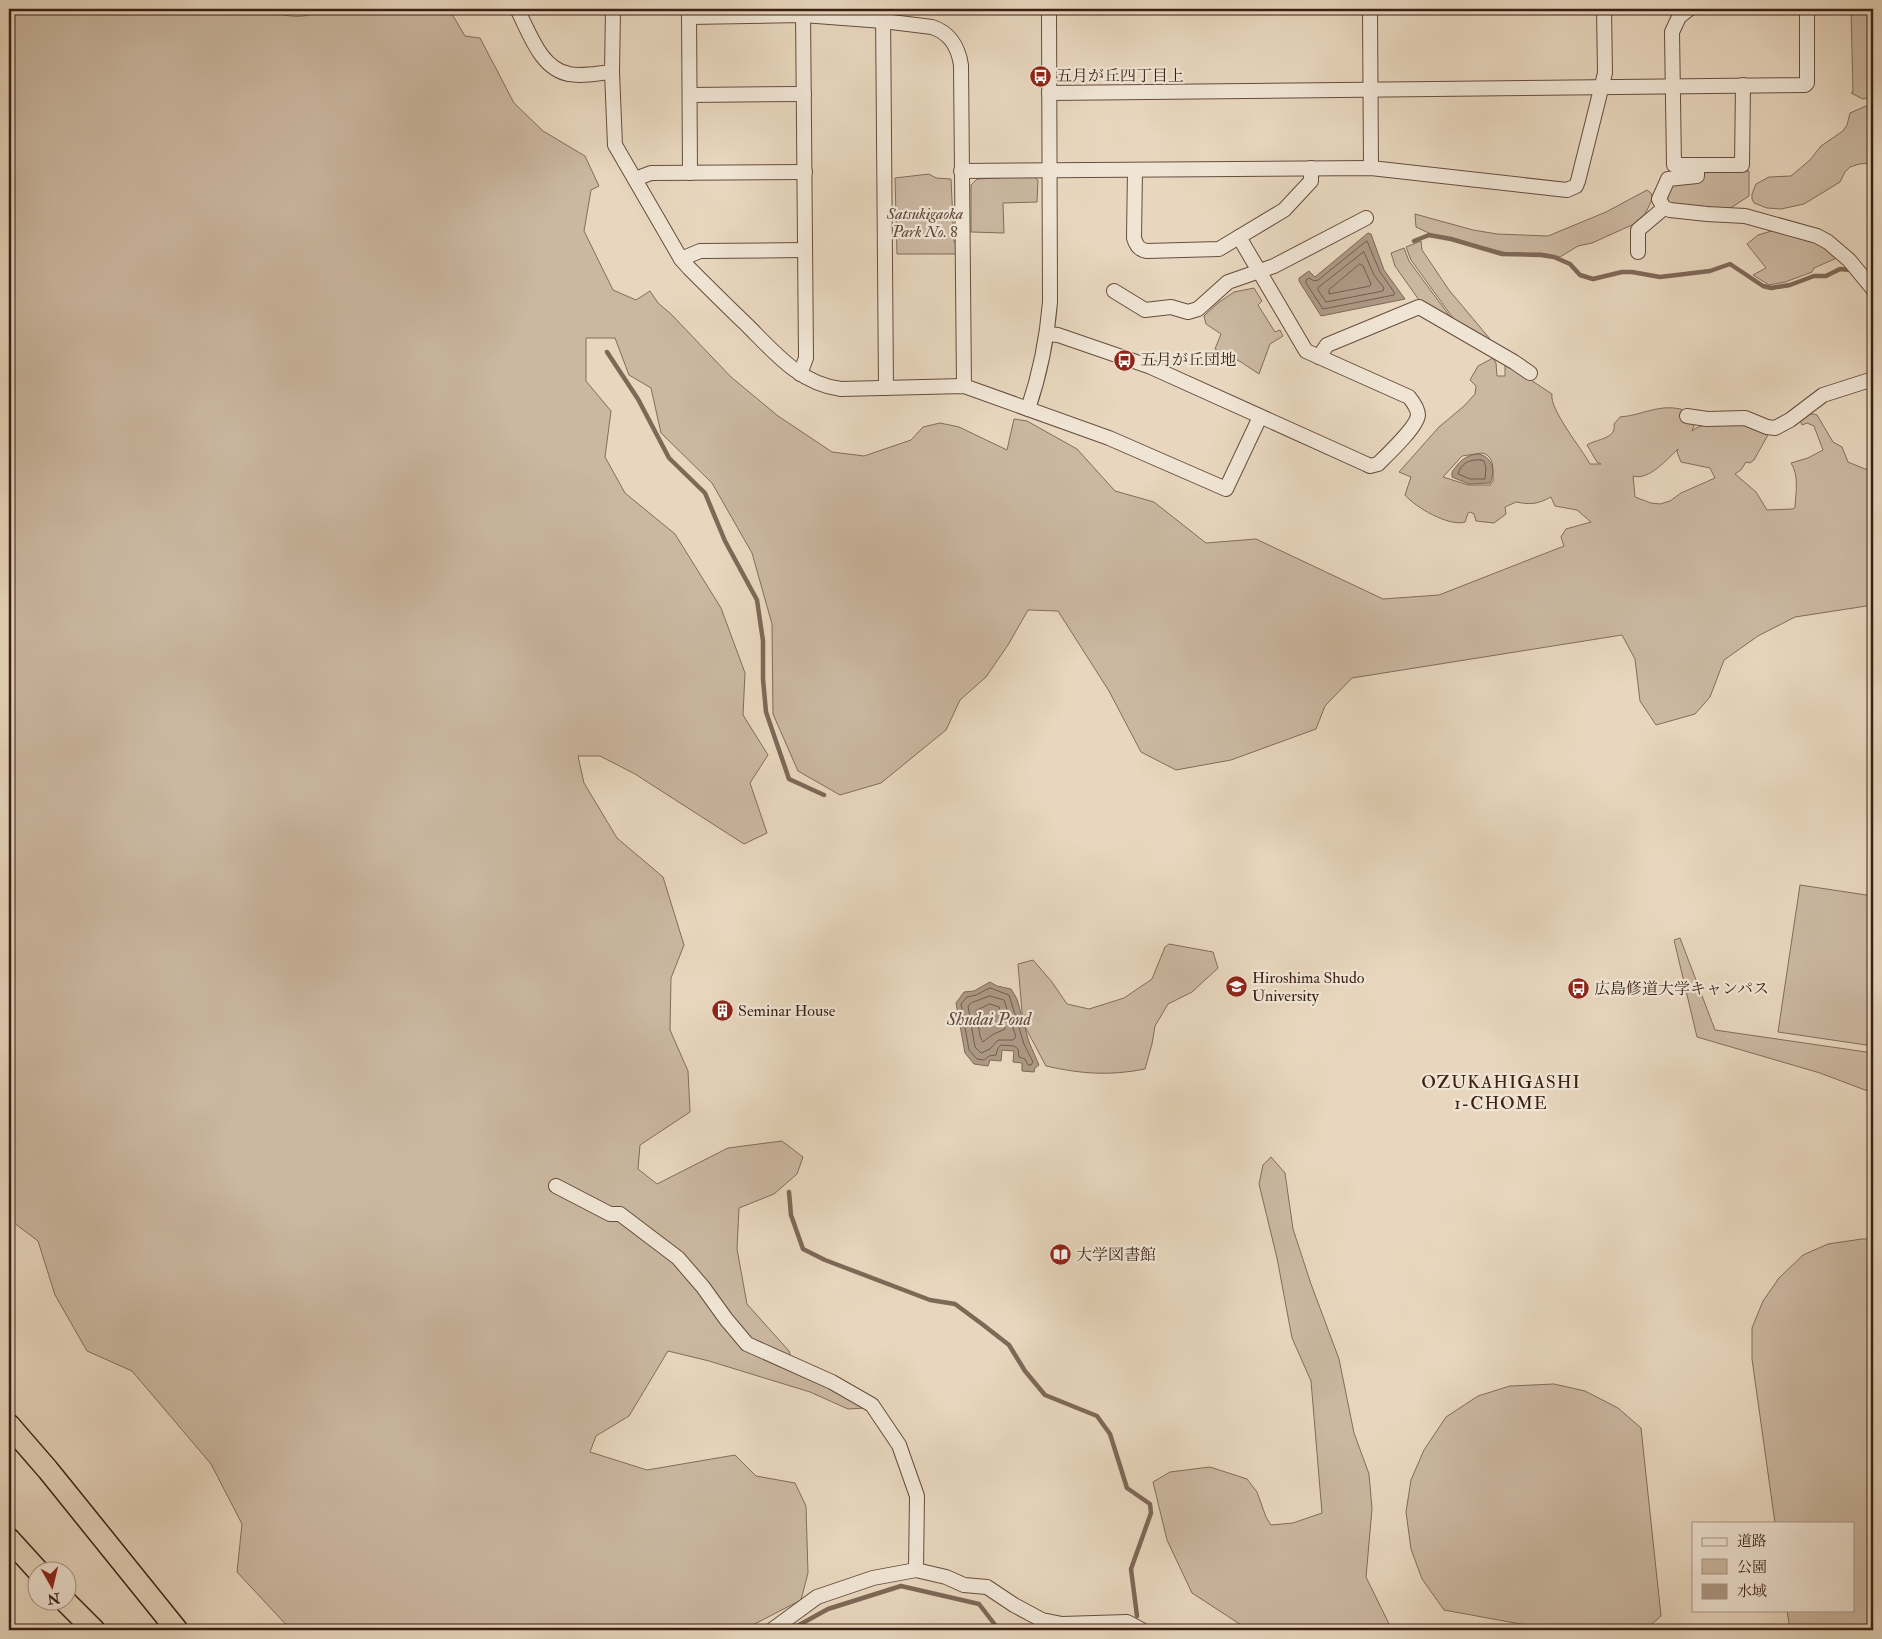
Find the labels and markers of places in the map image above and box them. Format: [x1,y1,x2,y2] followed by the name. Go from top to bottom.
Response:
[1028,64,1052,88] bus stop icon: 五月が丘四丁目上
[1056,66,1184,86] place label: 五月が丘四丁目上
[1112,348,1136,372] bus stop icon: 五月が丘団地
[1140,350,1236,370] place label: 五月が丘団地
[1252,968,1365,1006] place label: Hiroshima Shudo University
[1224,975,1248,999] school or university icon: Hiroshima Shudo University
[1566,977,1590,1001] bus stop icon: 広島修道大学キャンパス
[1594,979,1769,999] place label: 広島修道大学キャンパス
[710,999,734,1023] building icon: Seminar House
[738,1001,836,1021] place label: Seminar House
[1048,1243,1072,1267] library icon: 大学図書館
[1076,1245,1156,1265] place label: 大学図書館

